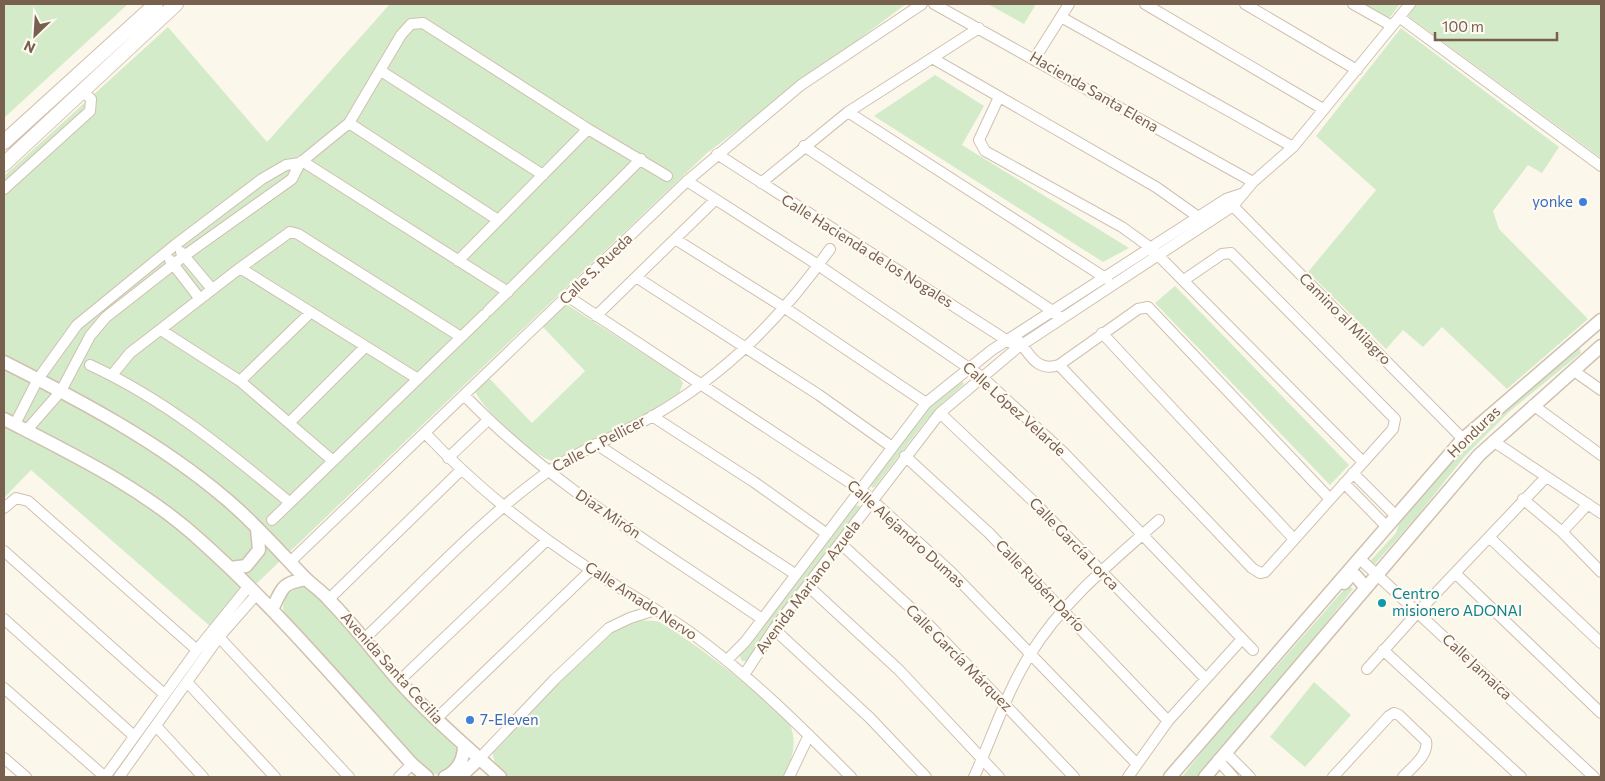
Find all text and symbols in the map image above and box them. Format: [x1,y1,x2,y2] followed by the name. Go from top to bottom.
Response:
[10,10,60,60] north arrow
[1435,10,1558,42] scale bar
[1442,17,1484,35] text: 100 m
[21,37,38,57] text: N
[1027,47,1162,135] street label: Hacienda Santa Elena
[778,190,957,311] street label: Calle Hacienda de los Nogales
[1532,192,1573,210] place label: yonke
[1577,196,1589,208] marker: yonke
[555,229,636,308] street label: Calle S. Rueda
[1296,269,1395,368] street label: Camino al Milagro
[959,357,1070,459] street label: Calle López Velarde
[1443,402,1504,461] street label: Honduras
[549,411,648,475] street label: Calle C. Pellicer
[844,476,969,591] street label: Calle Alejandro Dumas
[573,485,645,541] street label: Diaz Mirón
[1026,493,1123,593] street label: Calle García Lorca
[751,516,863,657] street label: Avenida Mariano Azuela
[992,536,1089,635] street label: Calle Rubén Darío
[582,557,701,643] street label: Calle Amado Nervo
[1392,584,1522,619] place label: Centro misionero ADONAI
[1376,597,1388,609] marker: Centro misionero ADONAI
[903,600,1017,714] street label: Calle García Márquez
[338,608,448,727] street label: Avenida Santa Cecilia
[1439,629,1516,703] street label: Calle Jamaica
[480,710,539,728] place label: 7-Eleven
[464,714,476,726] marker: 7-Eleven

